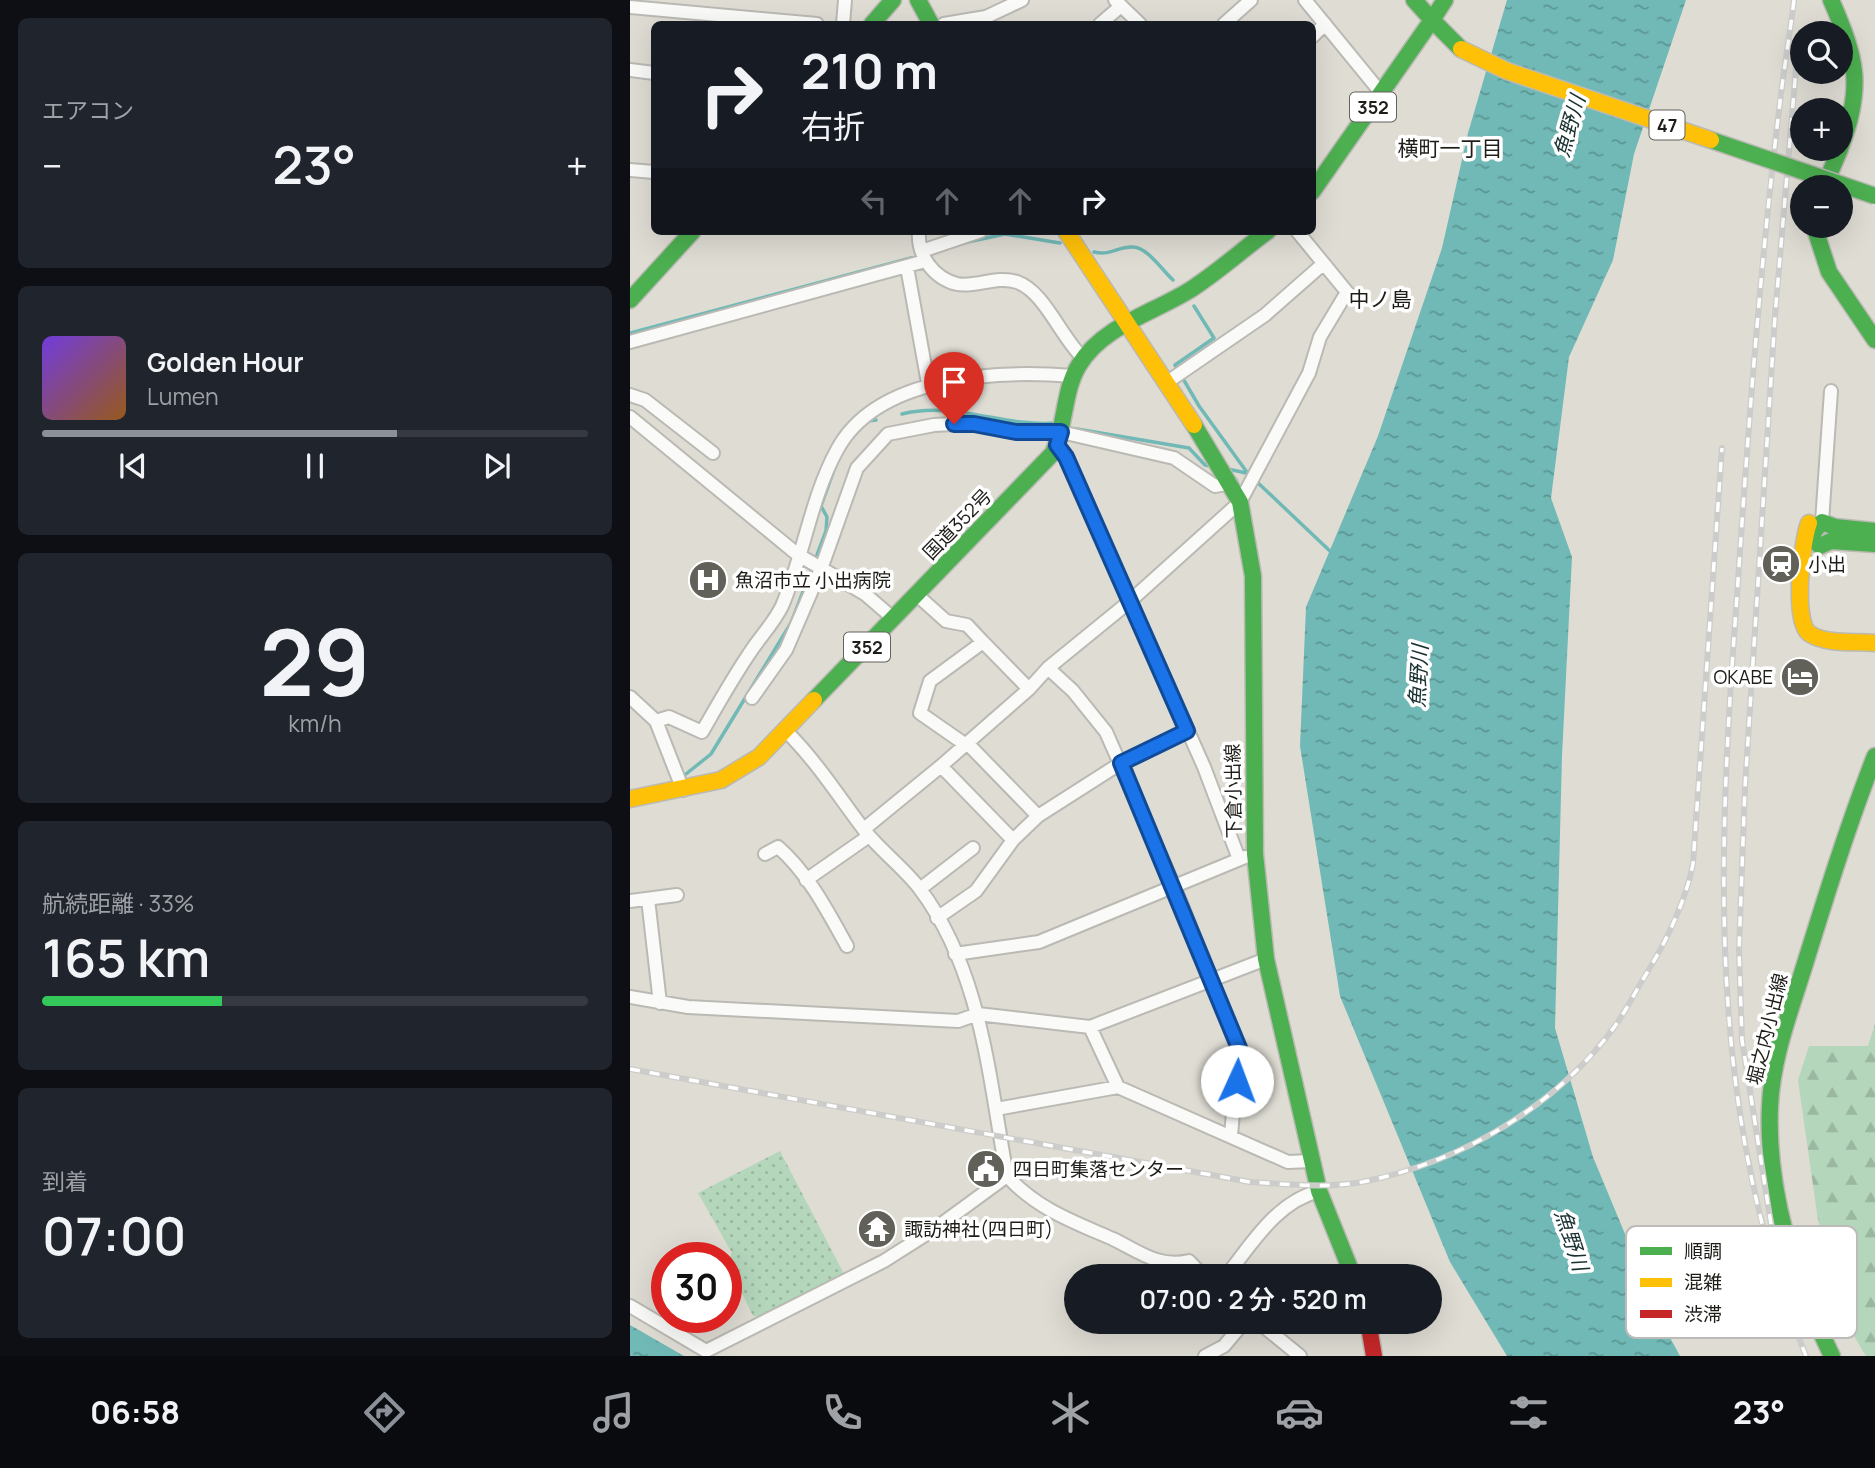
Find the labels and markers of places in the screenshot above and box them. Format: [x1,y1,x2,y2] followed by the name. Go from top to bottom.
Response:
[924,352,984,424] pin
[1760,543,1802,585] station icon: 小出
[1808,551,1846,577] place label: 小出
[687,559,729,601] hospital icon: 魚沼市立 小出病院
[735,567,891,593] place label: 魚沼市立 小出病院
[1779,656,1821,698] hotel icon: OKABE
[1713,664,1773,690] place label: OKABE
[965,1148,1007,1190] public building icon: 四日町集落センター
[1013,1156,1184,1182] place label: 四日町集落センター
[856,1208,898,1250] temple icon: 諏訪神社(四日町)
[904,1216,1053,1242] place label: 諏訪神社(四日町)

